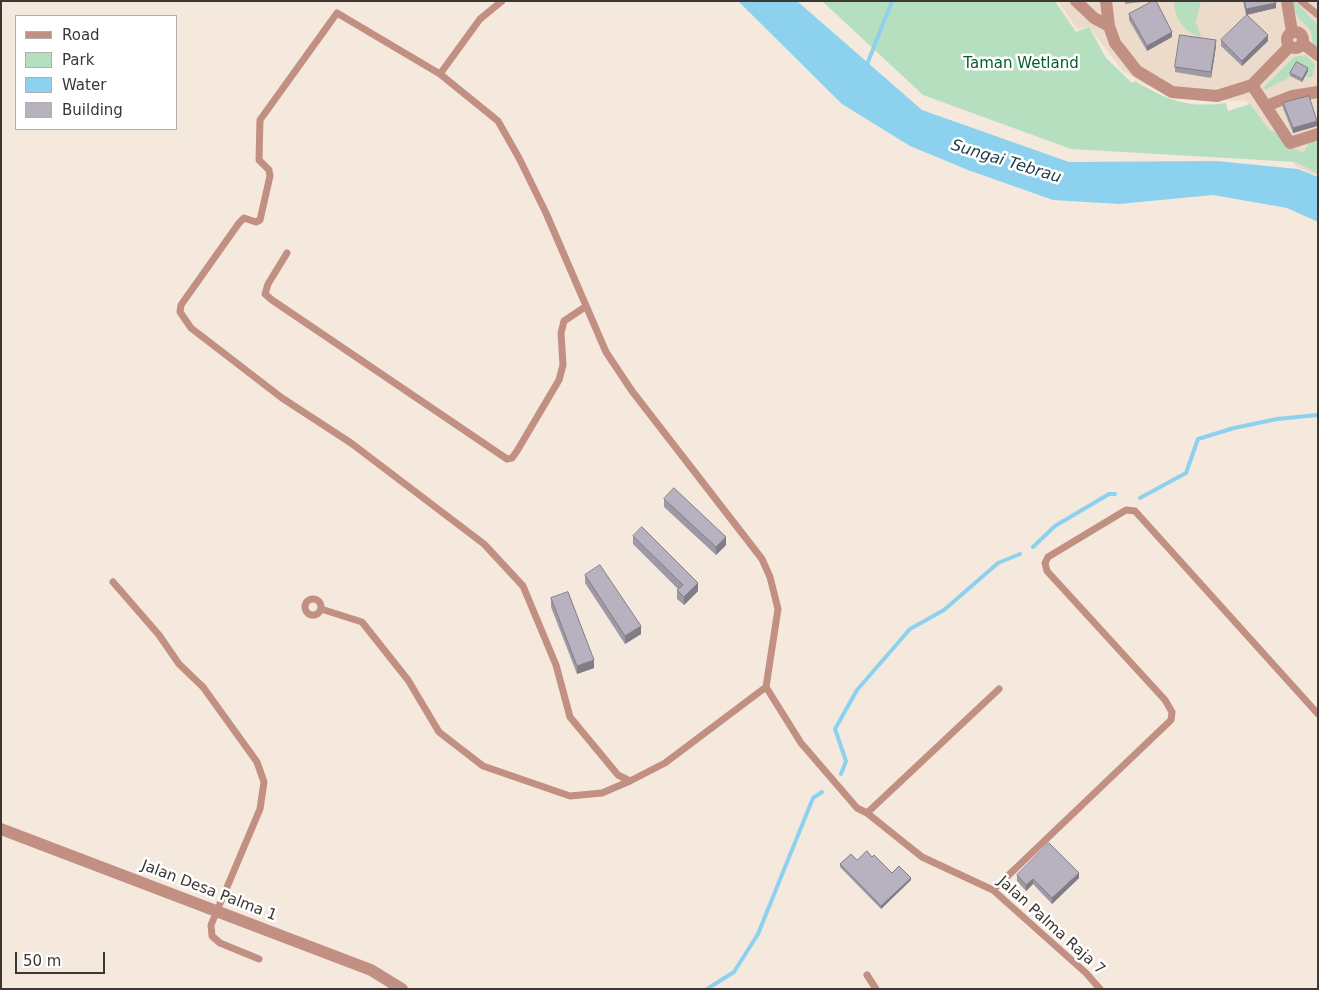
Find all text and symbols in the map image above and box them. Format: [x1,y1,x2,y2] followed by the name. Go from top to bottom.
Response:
[15,15,178,130] legend
[62,26,100,44] text: Road
[62,51,94,69] text: Park
[963,55,1079,73] park label: Taman Wetland
[62,76,106,94] text: Water
[62,101,123,119] text: Building
[949,136,1063,188] water label: Sungai Tebrau
[139,857,279,925] street label: Jalan Desa Palma 1
[994,873,1108,979] street label: Jalan Palma Raja 7
[18,942,108,974] scale bar
[23,952,61,970] text: 50 m

